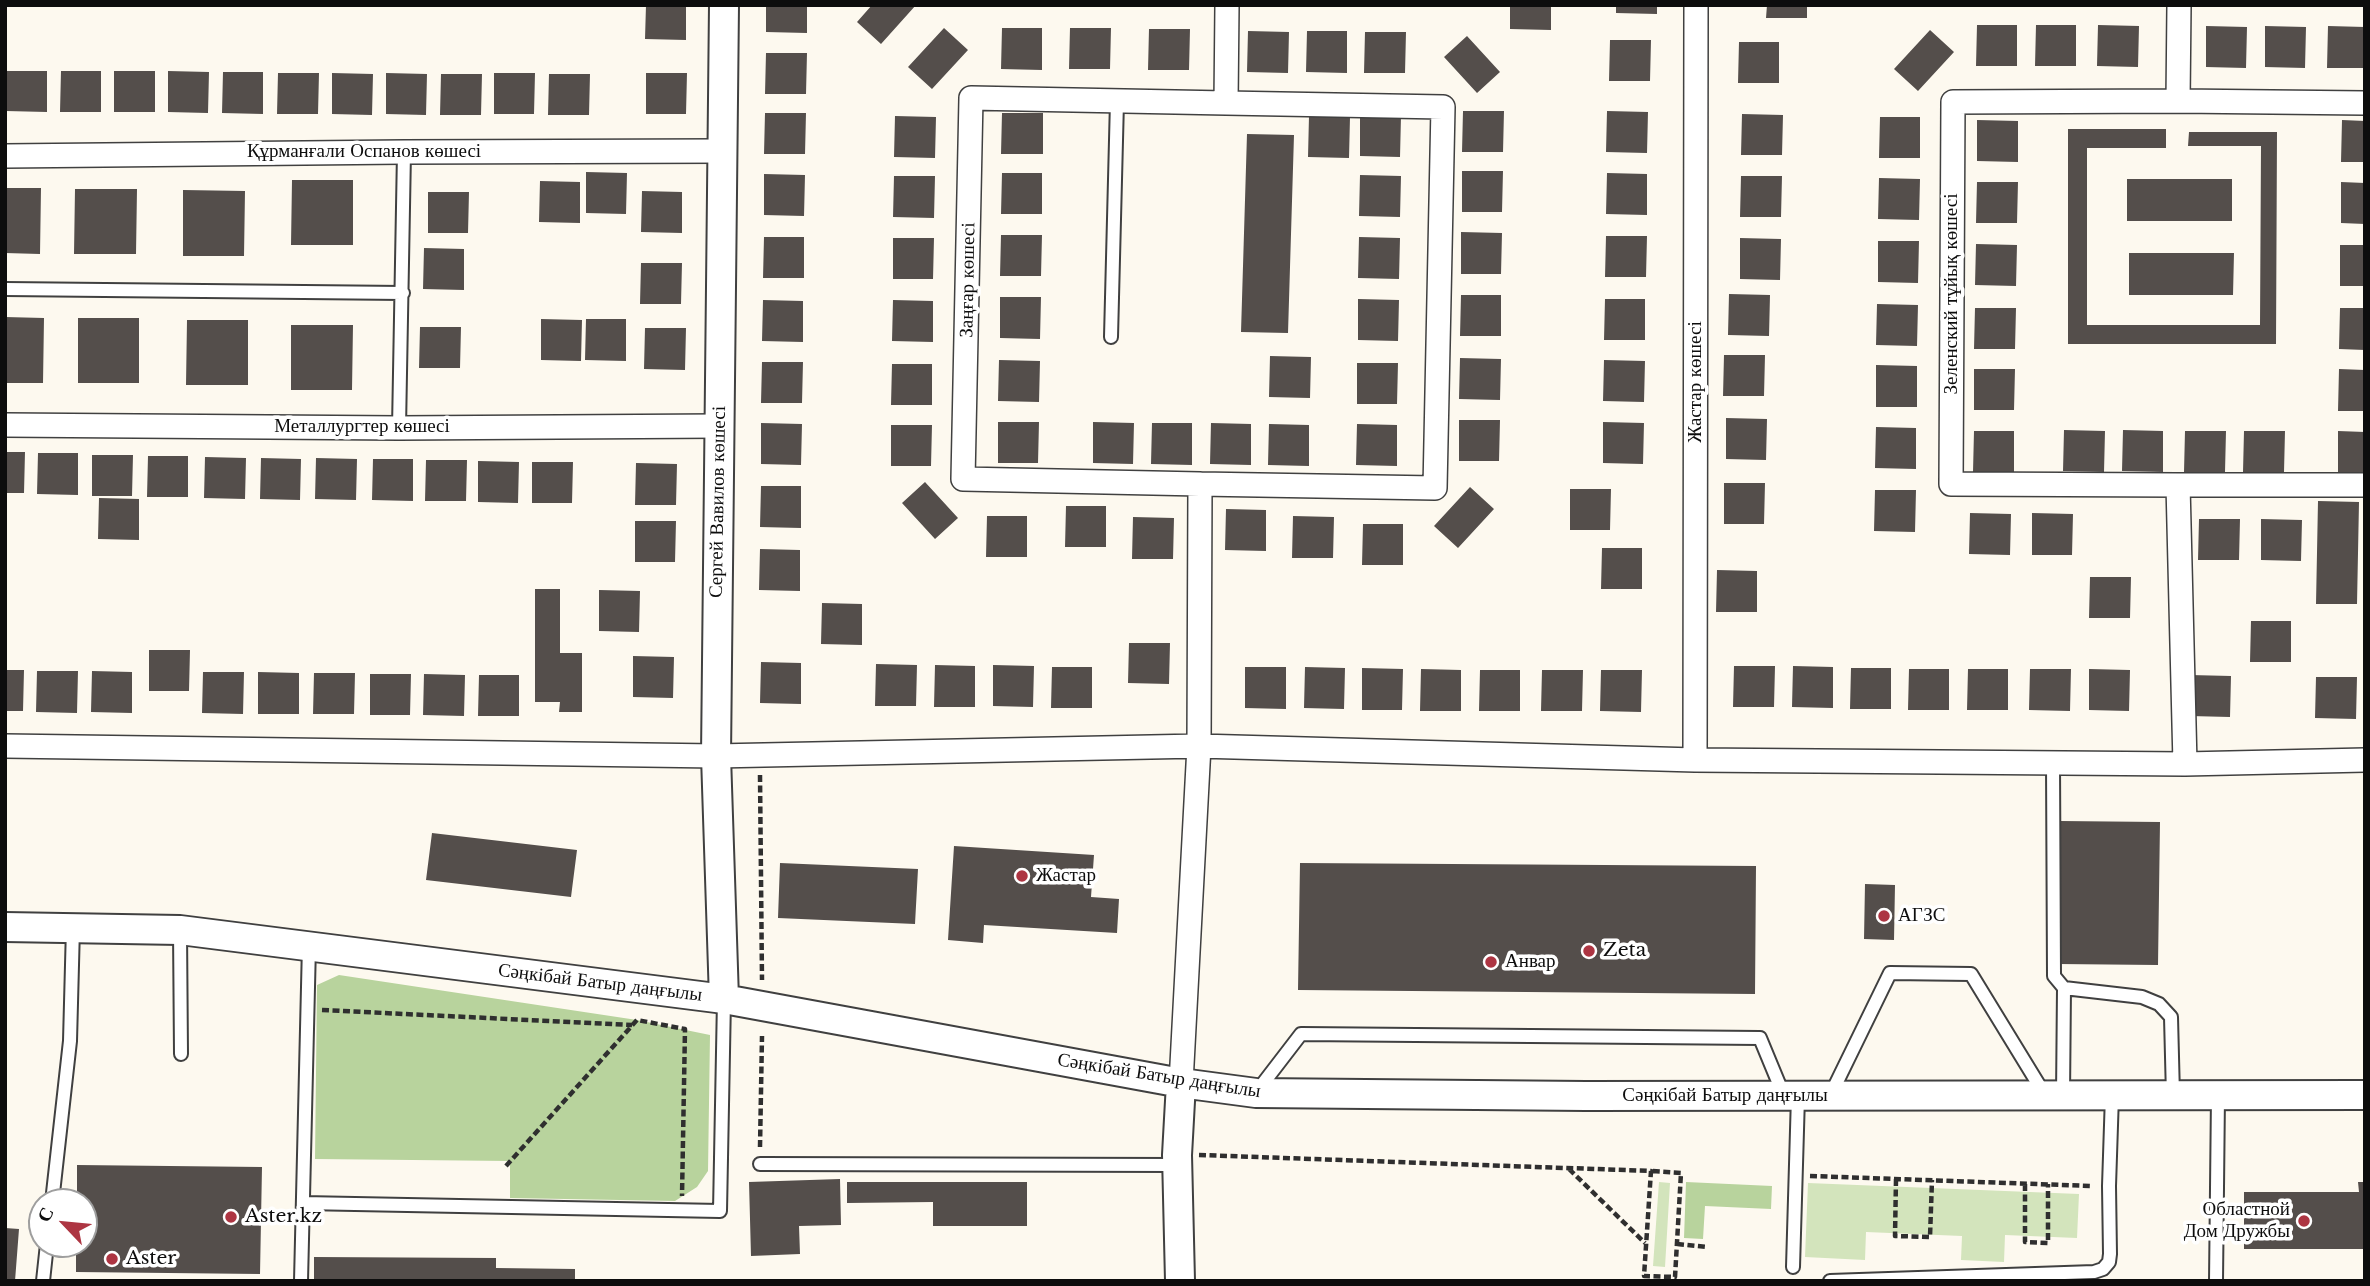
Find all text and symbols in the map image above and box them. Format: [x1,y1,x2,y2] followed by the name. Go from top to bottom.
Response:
[247,141,481,163] street label: Құрманғали Оспанов көшесі
[1941,194,1963,394] street label: Зеленский тұйық көшесі
[956,222,980,338] street label: Заңғар көшесі
[1685,321,1707,443] street label: Жастар көшесі
[705,406,731,598] street label: Сергей Вавилов көшесі
[274,416,450,438] street label: Металлургтер көшесі
[1036,865,1096,887] place label: Жастар
[1014,868,1030,884] marker: Жастар
[1898,905,1945,927] place label: АГЗС
[1876,908,1892,924] marker: АГЗС
[1603,940,1646,962] place label: Zeta
[1581,943,1597,959] marker: Zeta
[1505,951,1556,973] place label: Анвар
[1483,954,1499,970] marker: Анвар
[497,959,703,1007] street label: Сәңкібай Батыр даңғылы
[1056,1049,1262,1103] street label: Сәңкібай Батыр даңғылы
[1622,1085,1828,1107] street label: Сәңкібай Батыр даңғылы
[28,1188,98,1258] north arrow
[2184,1199,2290,1243] place label: Областной Дом Дружбы
[32,1203,59,1226] text: С
[245,1206,322,1228] place label: Aster.kz
[223,1209,239,1225] marker: Aster.kz
[2296,1213,2312,1229] marker: Областной Дом Дружбы
[126,1248,176,1270] place label: Aster
[104,1251,120,1267] marker: Aster

